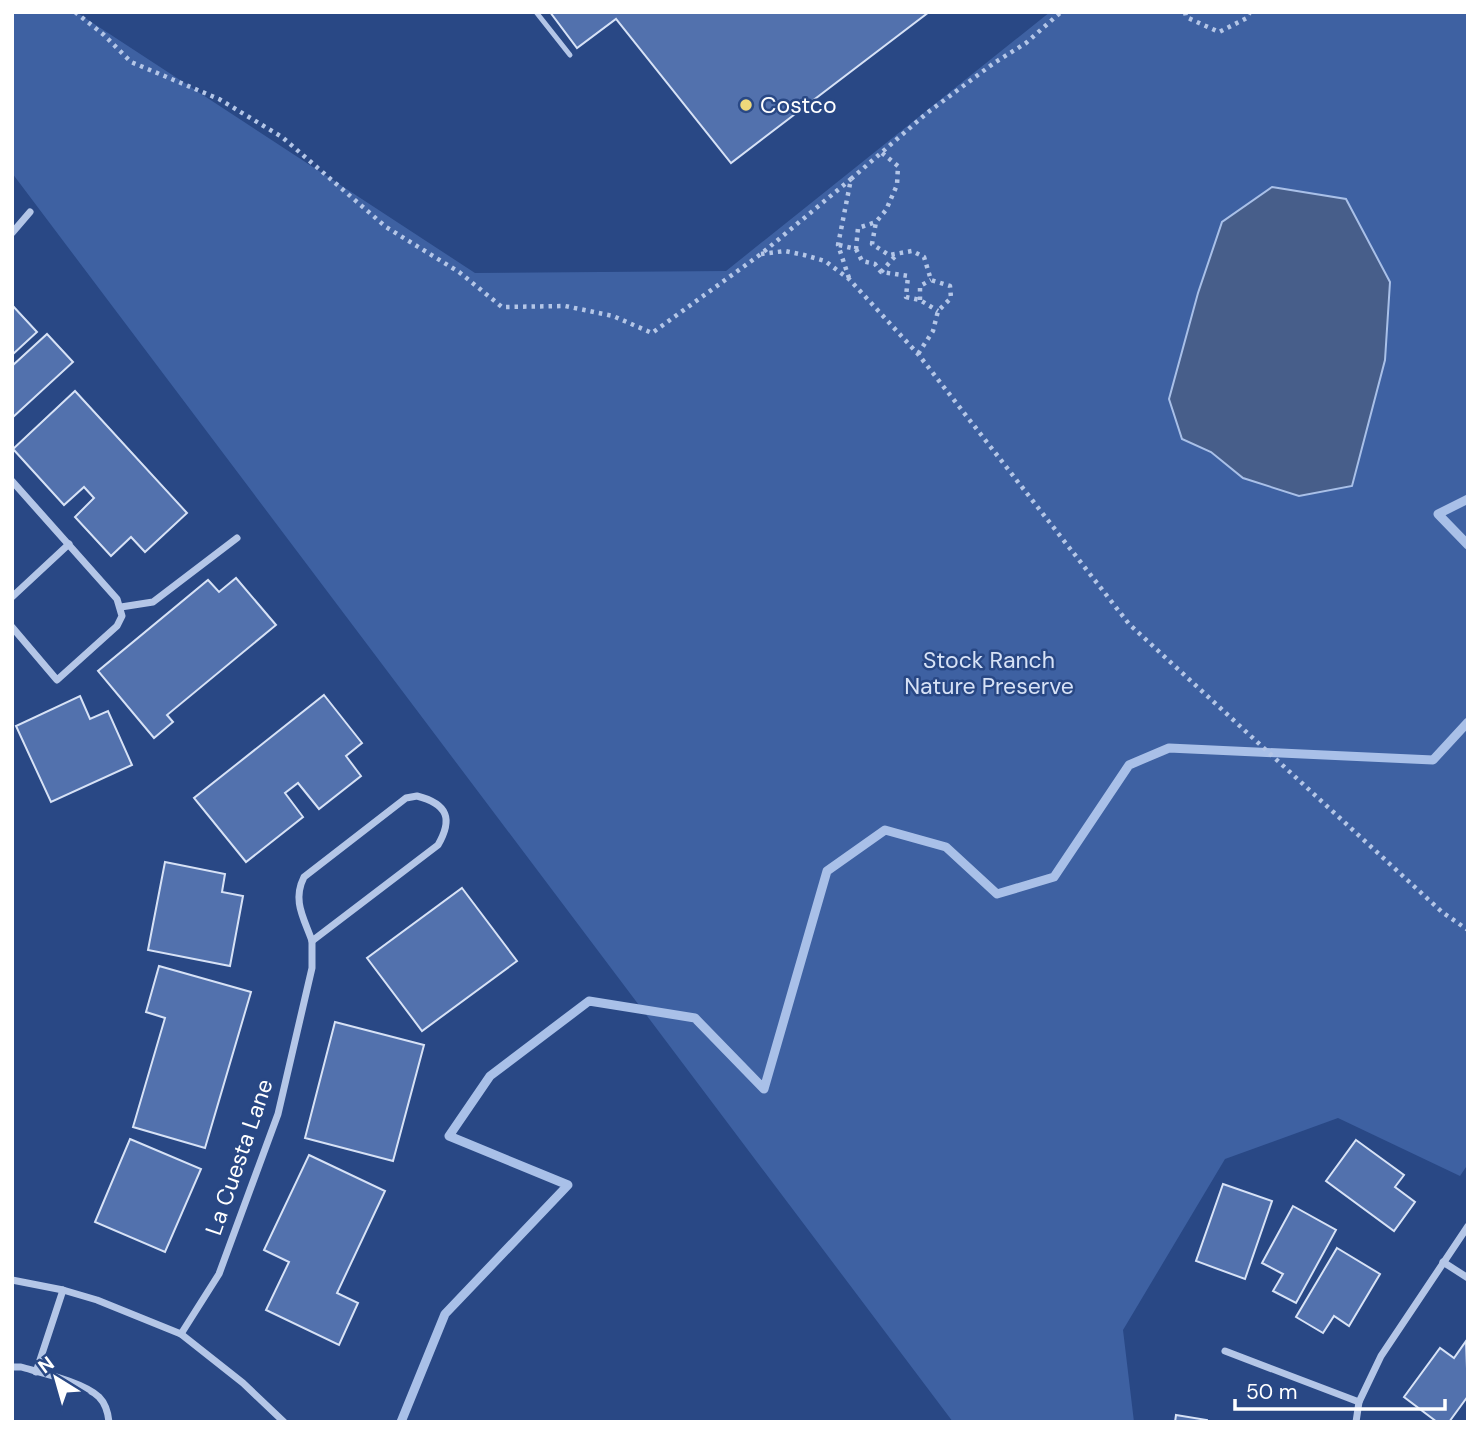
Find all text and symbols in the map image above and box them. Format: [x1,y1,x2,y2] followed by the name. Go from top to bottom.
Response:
[760,90,837,120] place label: Costco
[738,97,754,113] marker: Costco
[904,645,1074,701] park label: Stock Ranch Nature Preserve
[198,1075,280,1239] street label: La Cuesta Lane
[21,1343,91,1413] north arrow
[33,1351,59,1379] text: N
[1235,1368,1445,1412] scale bar
[1246,1378,1297,1406] text: 50 m

